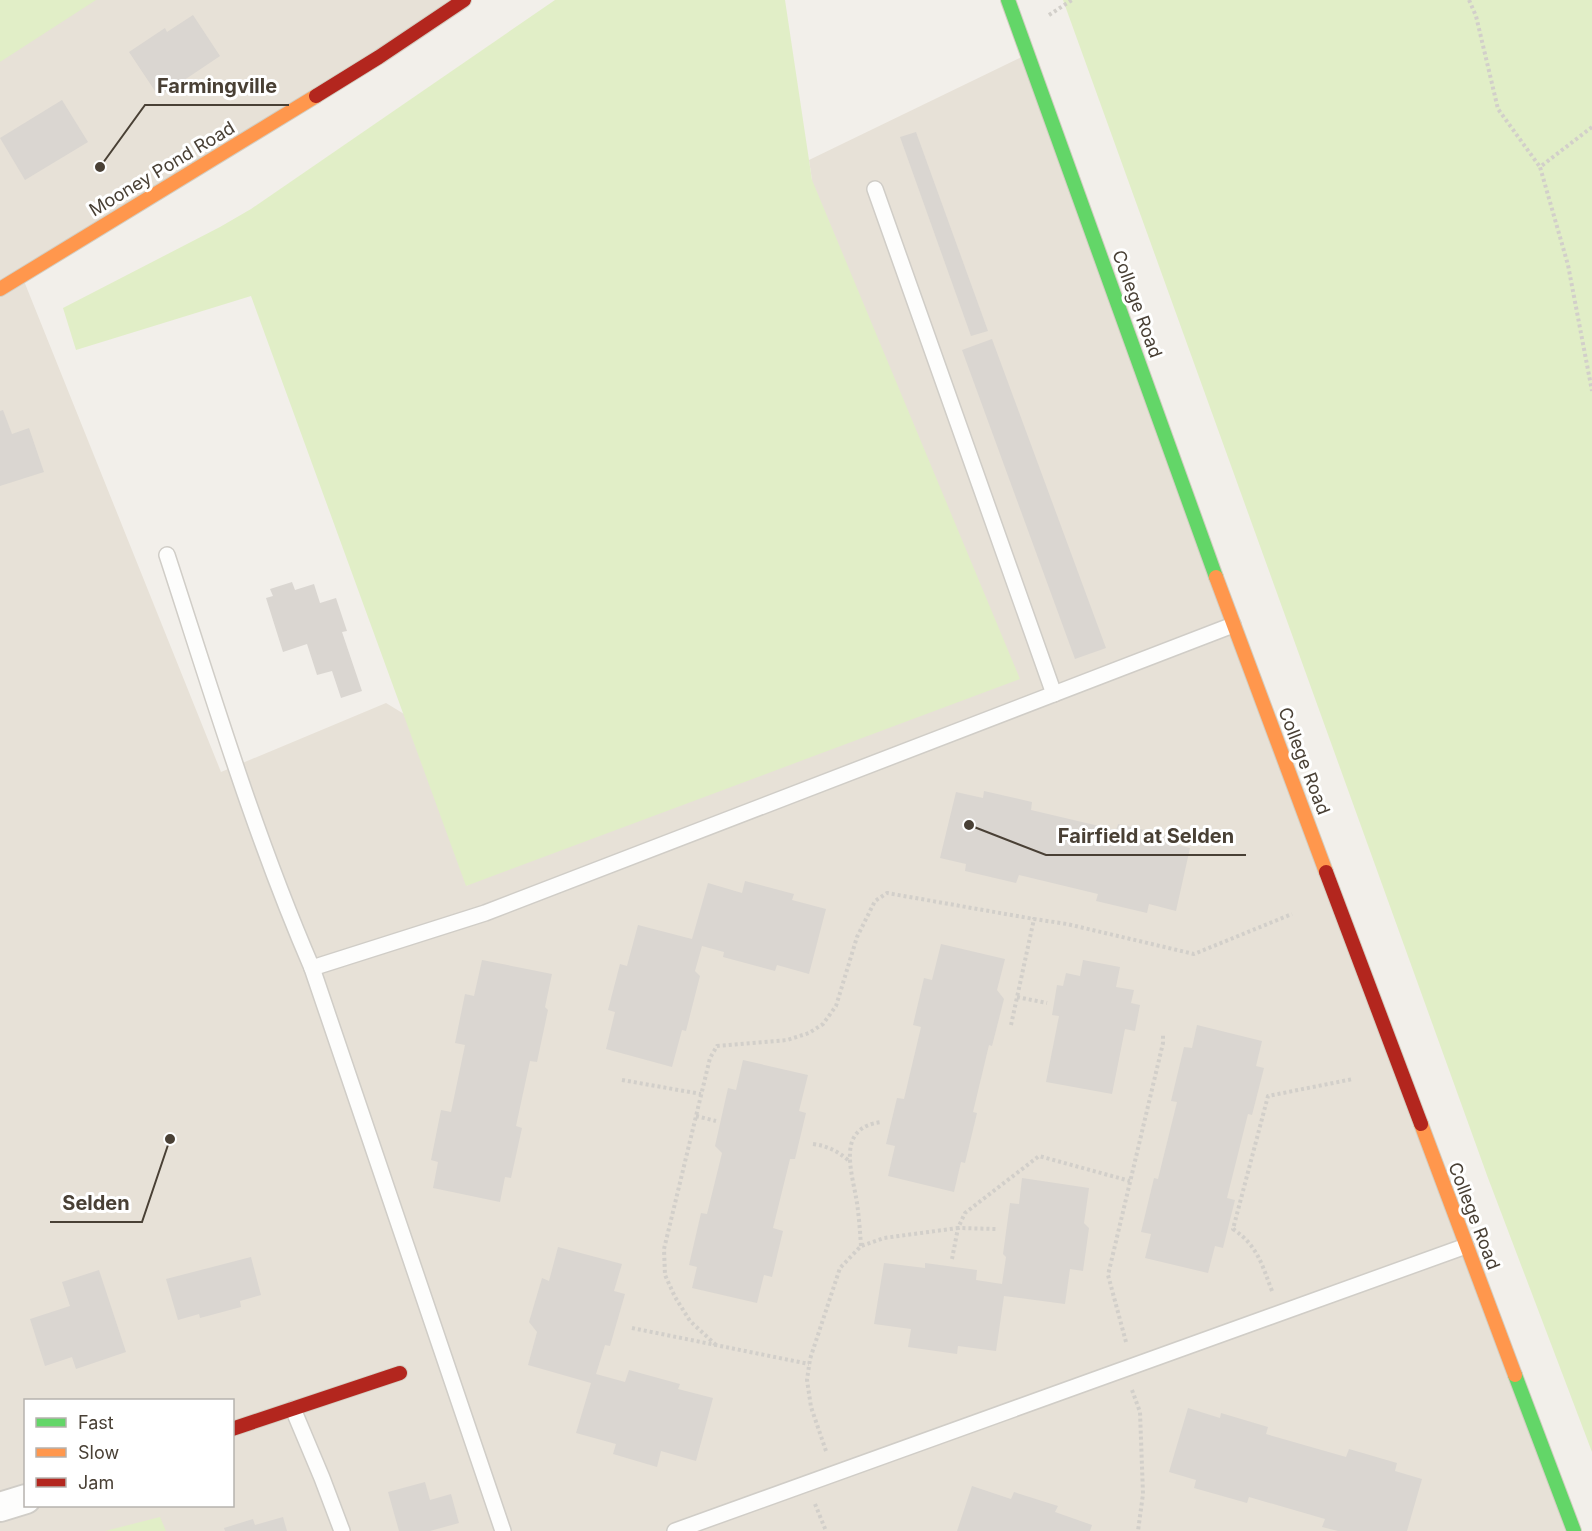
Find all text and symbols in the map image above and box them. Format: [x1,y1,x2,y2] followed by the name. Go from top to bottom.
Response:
[145,67,289,105] callout: Farmingville
[157,74,277,98] text: Farmingville
[85,117,238,220] street label: Mooney Pond Road
[1108,247,1167,361] street label: College Road
[1274,704,1335,817] street label: College Road
[1046,817,1246,855] callout: Fairfield at Selden
[1058,824,1234,848] text: Fairfield at Selden
[1444,1159,1505,1272] street label: College Road
[50,1184,142,1222] callout: Selden
[62,1191,130,1215] text: Selden
[24,1399,234,1507] legend
[78,1412,114,1433] text: Fast
[78,1442,119,1463] text: Slow
[78,1472,114,1493] text: Jam

